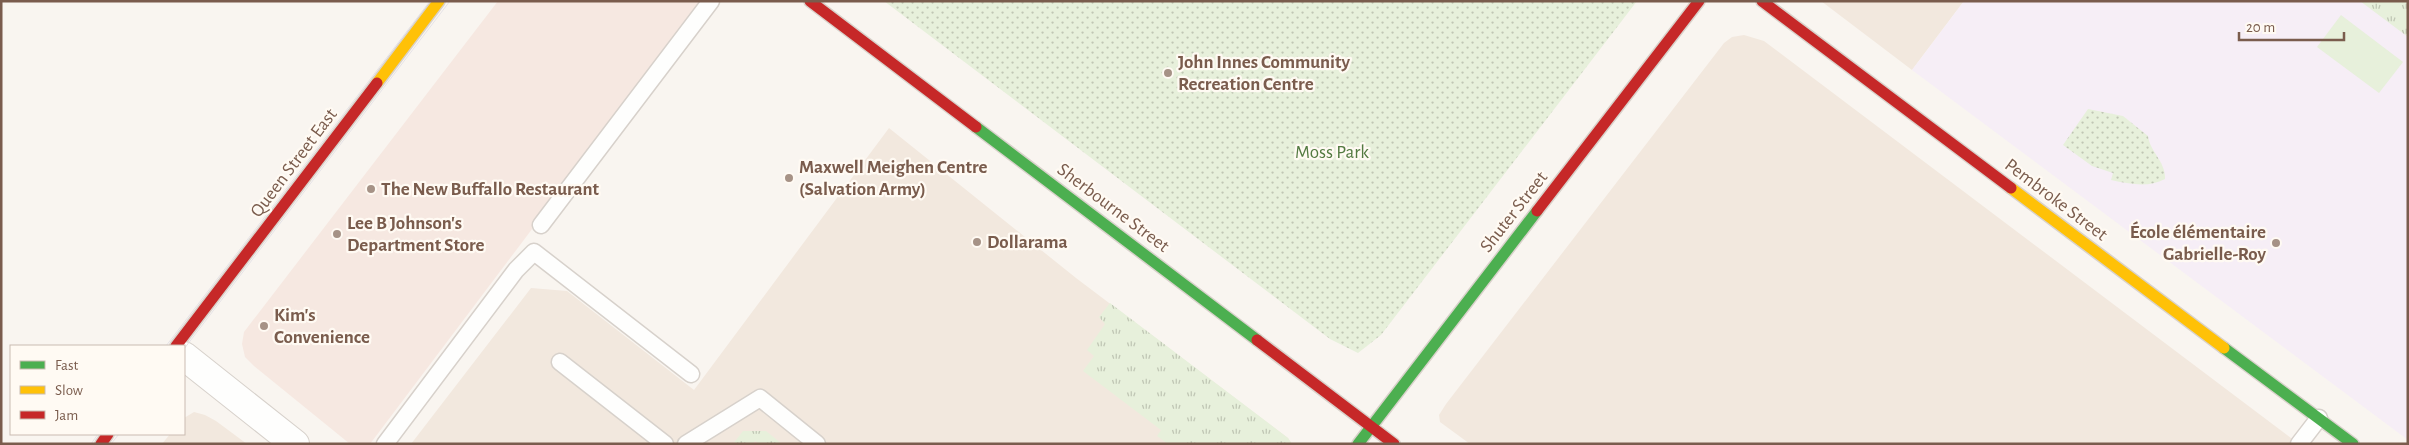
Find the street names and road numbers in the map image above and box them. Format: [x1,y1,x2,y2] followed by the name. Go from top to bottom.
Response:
[247,105,341,221] street label: Queen Street East
[2001,155,2111,245] street label: Pembroke Street
[1053,160,1173,256] street label: Sherbourne Street
[1477,168,1551,256] street label: Shuter Street

